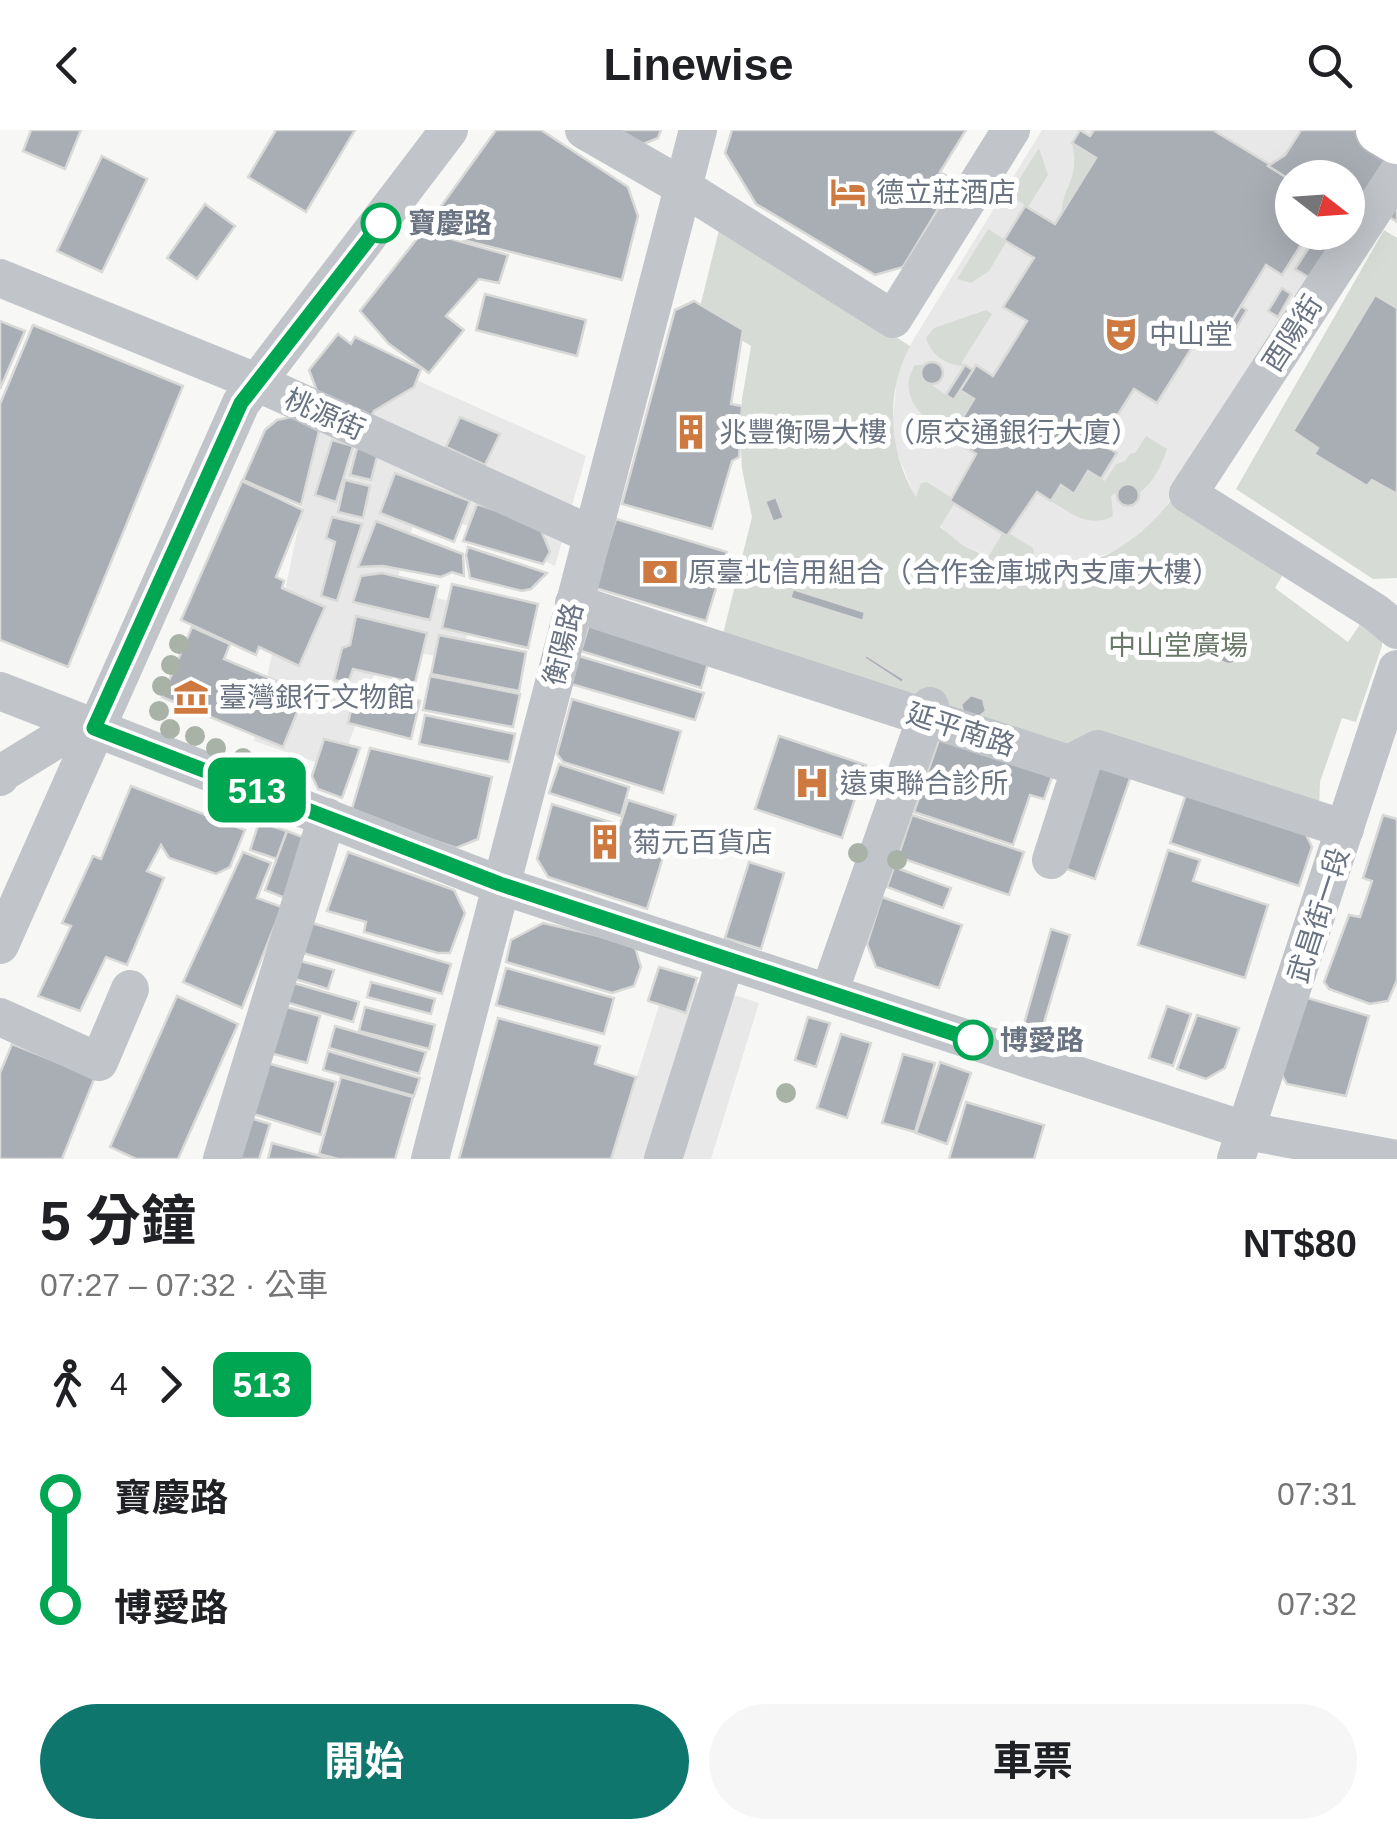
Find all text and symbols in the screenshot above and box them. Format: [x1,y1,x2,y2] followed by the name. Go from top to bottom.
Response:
[40,38,95,93] icon: back
[1302,38,1357,93] icon: search
[603,39,794,90] text: Linewise
[1275,160,1365,250] north arrow
[1275,160,1365,250] map controls
[829,173,867,211] hotel icon: 德立莊酒店
[876,177,1016,208] place label: 德立莊酒店
[362,204,400,242] marker: 寶慶路
[408,208,492,239] place label: 寶慶路
[1257,290,1328,377] street label: 酉陽街
[1102,315,1140,353] theatre icon: 中山堂
[1149,319,1233,350] place label: 中山堂
[280,383,369,446] street label: 桃源街
[672,413,710,451] building icon: 兆豐衡陽大樓（原交通銀行大廈）
[719,417,1139,448] place label: 兆豐衡陽大樓（原交通銀行大廈）
[641,553,679,591] bank icon: 原臺北信用組合（合作金庫城內支庫大樓）
[688,557,1220,588] place label: 原臺北信用組合（合作金庫城內支庫大樓）
[538,600,589,689] street label: 衡陽路
[1108,630,1248,661] park label: 中山堂廣場
[172,678,210,716] museum icon: 臺灣銀行文物館
[219,682,415,713] place label: 臺灣銀行文物館
[903,697,1019,762] street label: 延平南路
[200,758,314,822] line badge: 513
[793,764,831,802] hospital icon: 遠東聯合診所
[840,768,1008,799] place label: 遠東聯合診所
[228,771,286,810] text: 513
[586,823,624,861] building icon: 菊元百貨店
[633,827,773,858] place label: 菊元百貨店
[1282,844,1355,987] street label: 武昌街一段
[954,1021,992,1059] marker: 博愛路
[1000,1025,1084,1056] place label: 博愛路
[40,1190,196,1252] text: 5 分鐘
[1243,1223,1357,1265] text: NT$80
[40,1267,328,1303] text: 07:27 – 07:32 · 公車
[40,1357,95,1412] icon: walk
[143,1357,198,1412] icon: forward
[233,1365,291,1404] text: 513
[110,1366,128,1402] text: 4
[1277,1476,1357,1512] text: 07:31
[114,1477,228,1519] text: 寶慶路
[1277,1586,1357,1622] text: 07:32
[114,1587,228,1629] text: 博愛路
[40,1704,689,1819] button: 開始
[709,1704,1357,1819] button: 車票

